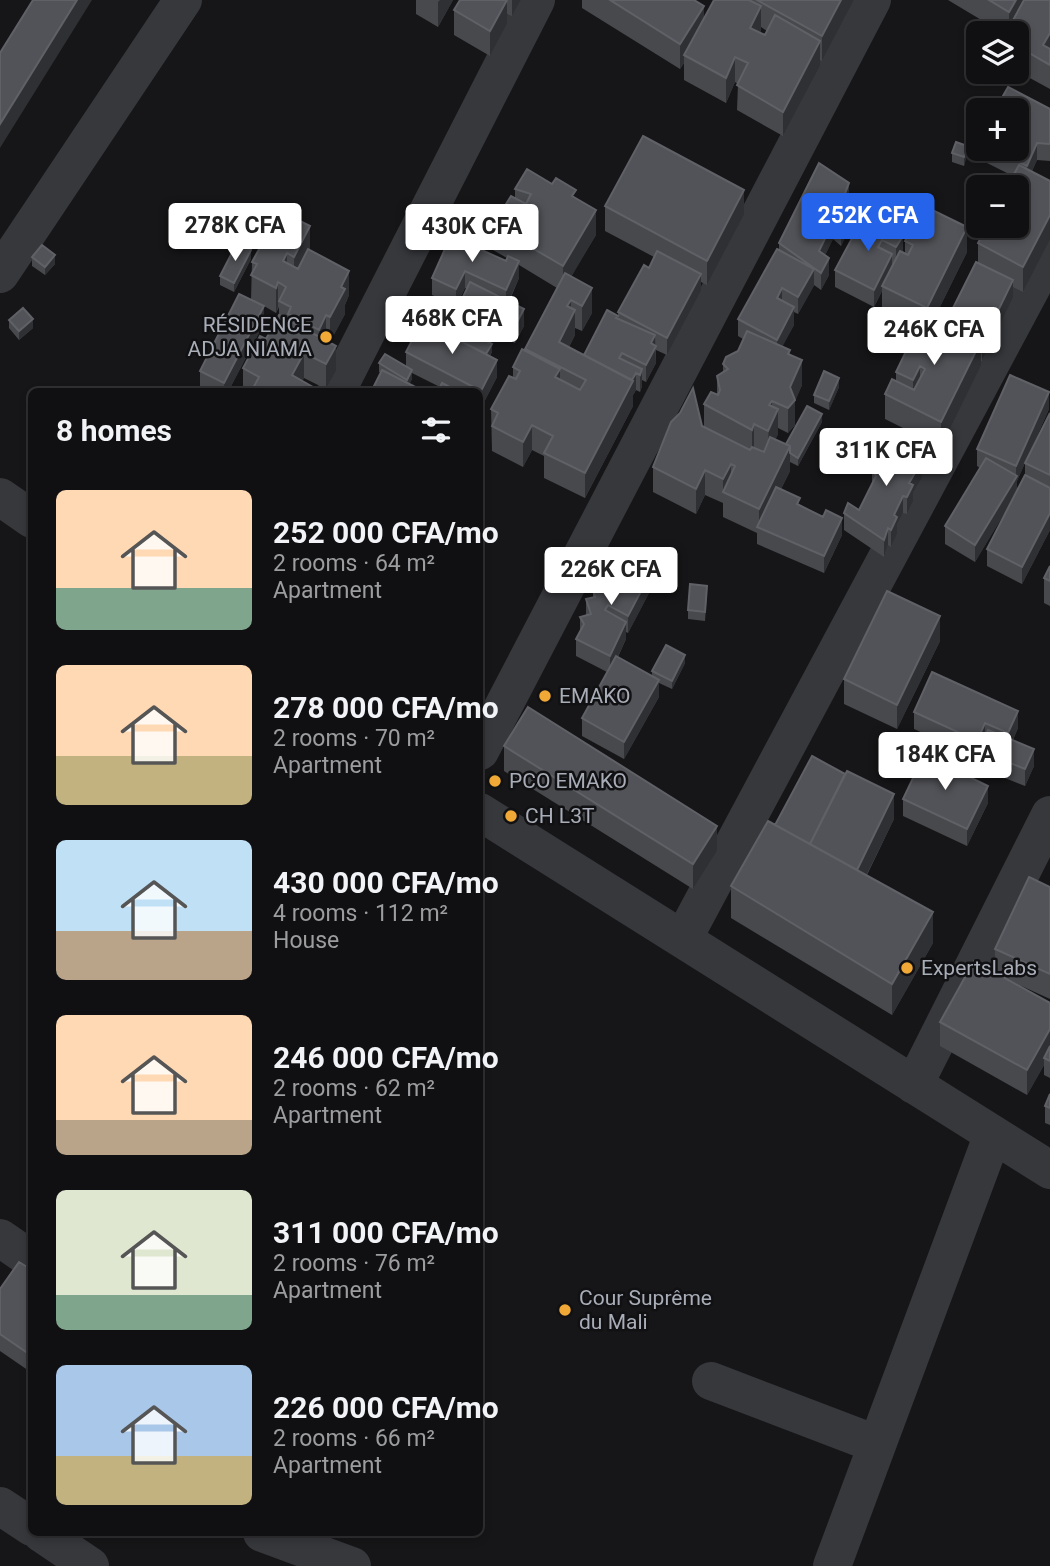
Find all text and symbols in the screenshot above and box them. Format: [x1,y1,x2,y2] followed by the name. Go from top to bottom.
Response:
[966,21,1029,238] map controls
[966,21,1029,84] button: layers
[966,98,1029,161] button: +
[966,175,1029,238] button: −
[796,194,940,253] pin: 252K CFA
[818,202,918,229] text: 252K CFA
[163,204,307,263] pin: 278K CFA
[400,204,544,264] pin: 430K CFA
[185,212,285,239] text: 278K CFA
[422,213,522,240] text: 430K CFA
[380,296,524,356] pin: 468K CFA
[402,305,502,332] text: 468K CFA
[862,308,1006,367] pin: 246K CFA
[187,313,312,361] place label: RÉSIDENCE ADJA NIAMA
[884,316,984,343] text: 246K CFA
[318,329,334,345] marker: RÉSIDENCE ADJA NIAMA
[417,411,455,449] icon: filters
[56,413,172,448] text: 8 homes
[814,428,958,488] pin: 311K CFA
[836,437,936,464] text: 311K CFA
[273,515,499,550] text: 252 000 CFA/mo
[112,518,196,602] icon: home
[539,548,683,607] pin: 226K CFA
[273,550,435,577] text: 2 rooms · 64 m²
[561,556,661,583] text: 226K CFA
[273,577,382,604] text: Apartment
[559,684,630,708] place label: EMAKO
[537,688,553,704] marker: EMAKO
[273,690,499,725] text: 278 000 CFA/mo
[112,693,196,777] icon: home
[273,725,435,752] text: 2 rooms · 70 m²
[873,732,1017,792] pin: 184K CFA
[895,741,995,768] text: 184K CFA
[273,752,382,779] text: Apartment
[509,769,627,793] place label: PCO EMAKO
[487,773,503,789] marker: PCO EMAKO
[525,804,595,828] place label: CH L3T
[503,808,519,824] marker: CH L3T
[273,865,499,900] text: 430 000 CFA/mo
[112,868,196,952] icon: home
[273,900,448,927] text: 4 rooms · 112 m²
[273,927,339,954] text: House
[921,956,1037,980] place label: ExpertsLabs
[899,960,915,976] marker: ExpertsLabs
[273,1040,499,1075] text: 246 000 CFA/mo
[112,1043,196,1127] icon: home
[273,1075,435,1102] text: 2 rooms · 62 m²
[273,1102,382,1129] text: Apartment
[273,1215,499,1250] text: 311 000 CFA/mo
[112,1218,196,1302] icon: home
[273,1250,435,1277] text: 2 rooms · 76 m²
[273,1277,382,1304] text: Apartment
[579,1286,712,1334] place label: Cour Suprême du Mali
[557,1302,573,1318] marker: Cour Suprême du Mali
[273,1390,499,1425] text: 226 000 CFA/mo
[112,1393,196,1477] icon: home
[273,1425,435,1452] text: 2 rooms · 66 m²
[273,1452,382,1479] text: Apartment

